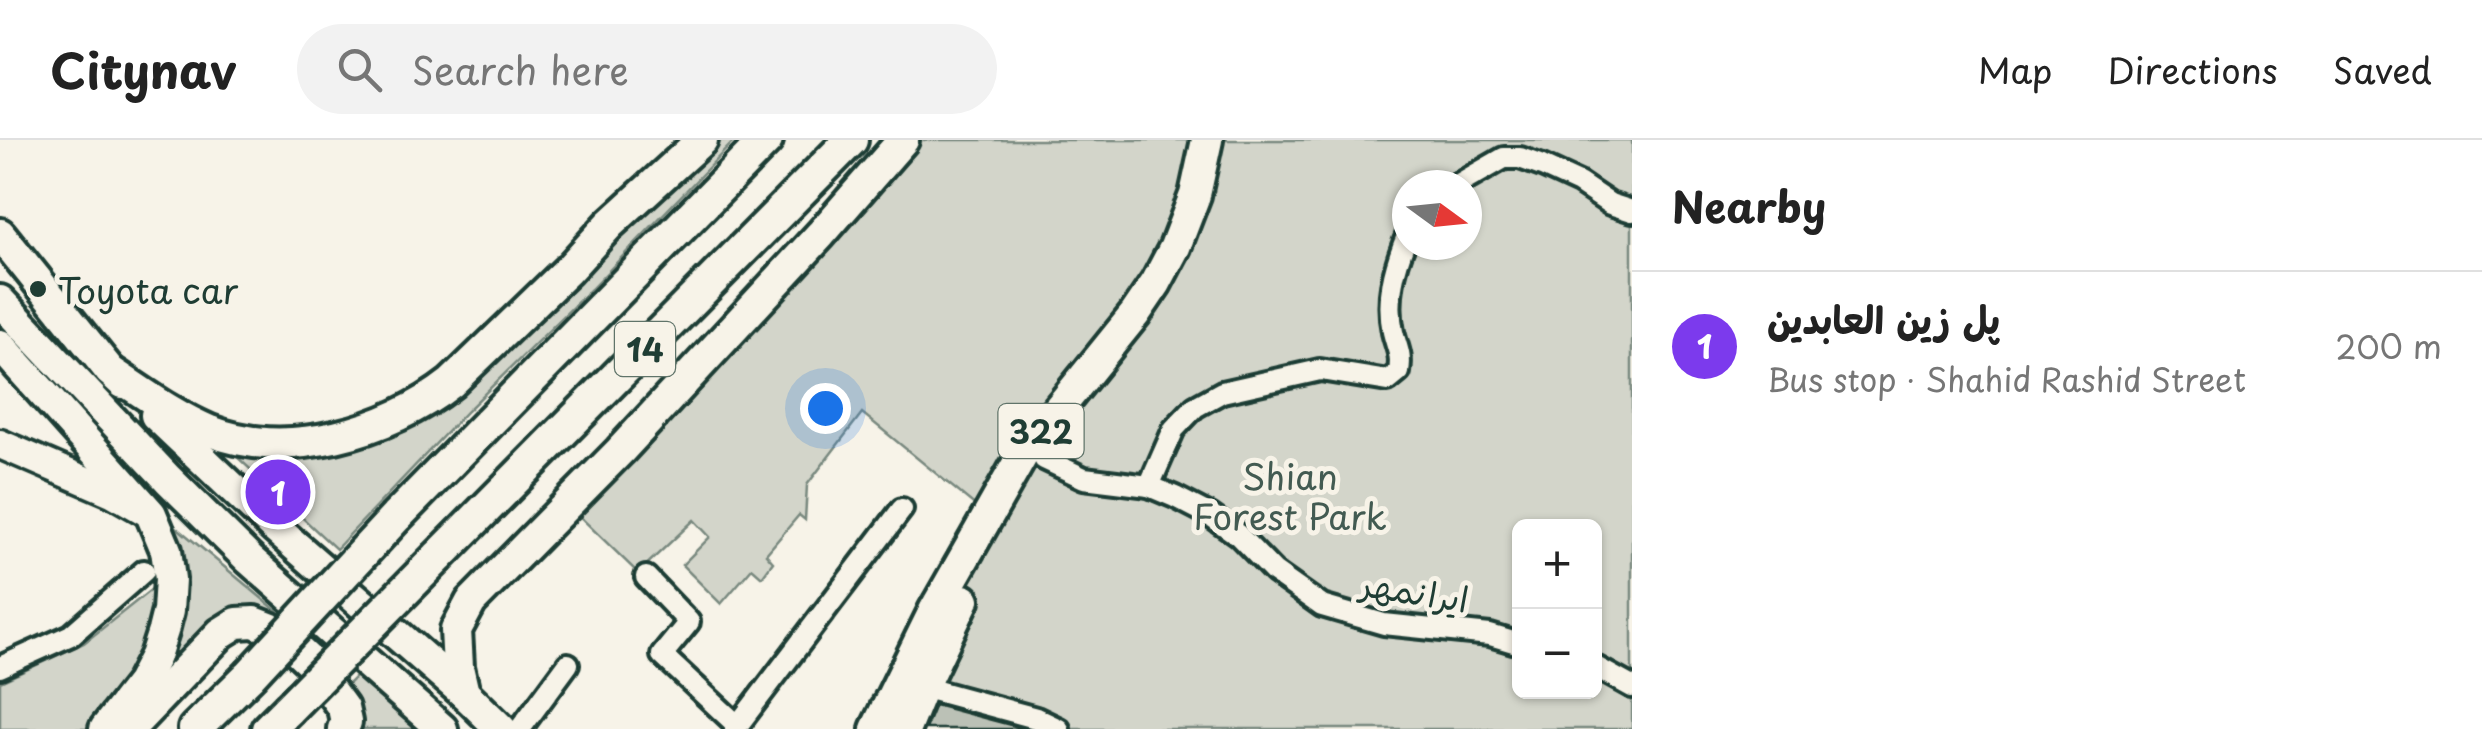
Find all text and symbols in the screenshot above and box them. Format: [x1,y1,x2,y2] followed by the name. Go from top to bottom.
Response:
[297,24,997,114] search box
[50,33,237,105] text: Citynav
[412,41,629,98] text: Search here
[332,42,387,97] icon: search
[1978,43,2052,96] text: Map
[2107,43,2278,96] text: Directions
[2333,43,2432,96] text: Saved
[1392,170,1482,260] north arrow
[1672,174,1826,237] text: Nearby
[58,263,238,316] place label: Toyota car
[27,278,49,300] marker: Toyota car
[1767,290,2000,347] text: پل زین العابدین
[615,322,675,376] road number: 14
[1697,322,1712,370] text: 1
[2335,322,2442,370] text: 200 m
[1767,355,2246,403] text: Bus stop · Shahid Rashid Street
[800,383,851,434] your location
[998,404,1084,458] road number: 322
[1193,449,1387,542] park label: Shian Forest Park
[246,454,310,530] pin: 1
[1512,519,1602,699] map controls
[1512,519,1602,609] button: +
[1354,555,1473,625] street label: ایرانمهر
[1512,609,1602,699] button: −

